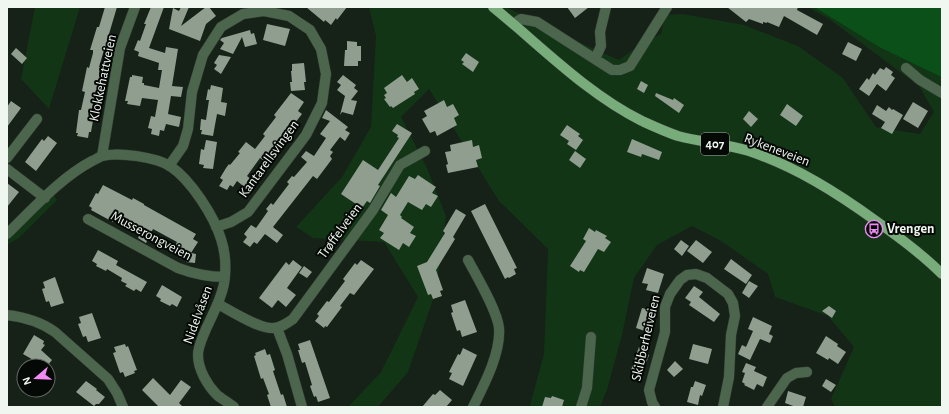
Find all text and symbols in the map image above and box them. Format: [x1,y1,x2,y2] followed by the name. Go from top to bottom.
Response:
[87,33,119,123] street label: Klokkehattveien
[236,118,302,200] street label: Kantarellsvingen
[742,131,812,169] street label: Rykeneveien
[701,133,729,155] road number: 407
[315,201,365,261] street label: Trøffelveien
[108,209,194,263] street label: Musserongveien
[864,219,884,239] bus stop icon: Vrengen
[887,222,934,236] place label: Vrengen
[181,284,215,346] street label: Nidelvåsen
[629,294,663,382] street label: Skibberheiveien
[16,358,56,398] north arrow
[21,376,33,387] text: N

